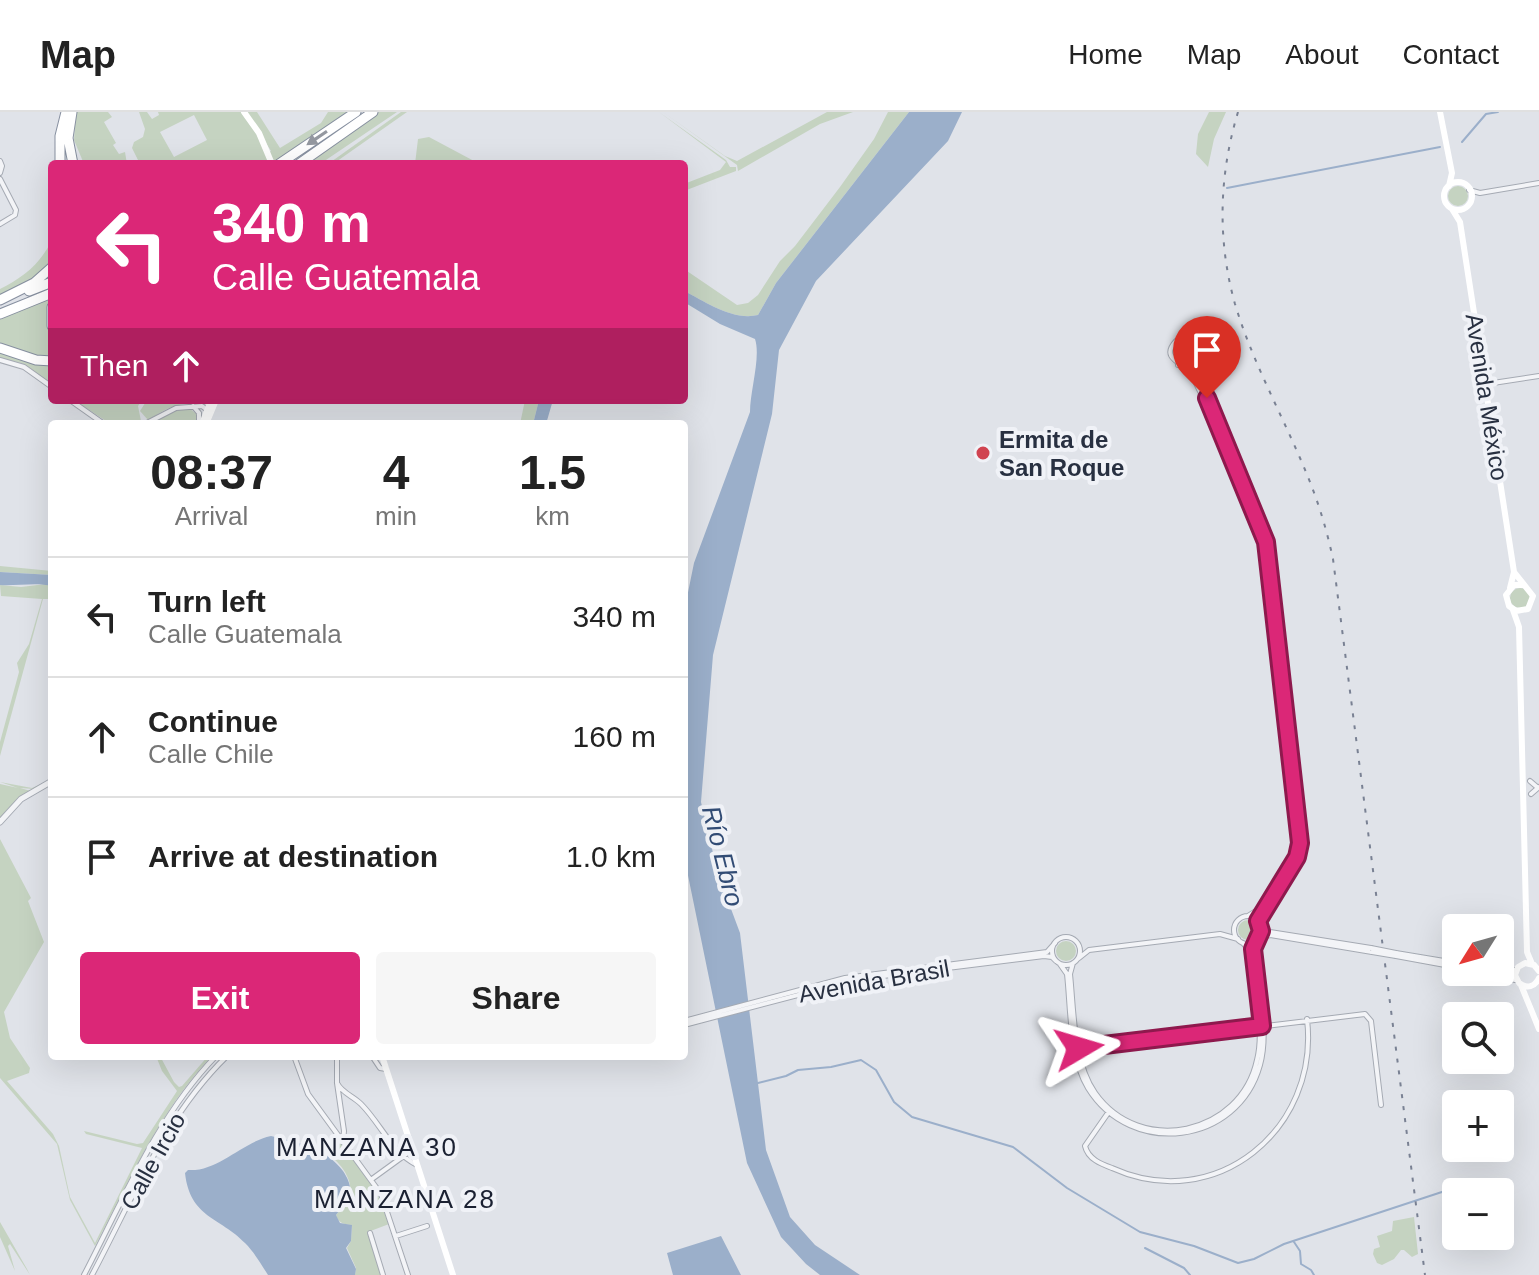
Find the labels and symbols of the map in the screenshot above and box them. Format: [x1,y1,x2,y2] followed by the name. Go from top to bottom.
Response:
[307,131,328,146] one-way arrow
[1460,311,1514,483] street label: Avenida México
[1173,316,1241,398] pin
[999,426,1124,481] place label: Ermita de San Roque
[974,444,992,462] marker: Ermita de San Roque
[696,803,750,909] water label: Río Ebro
[1442,914,1514,986] north arrow
[796,954,952,1008] street label: Avenida Brasil
[1037,1006,1121,1090] position arrow
[115,1108,191,1214] street label: Calle Ircio
[276,1132,458,1162] district label: MANZANA 30
[314,1184,496,1214] district label: MANZANA 28

